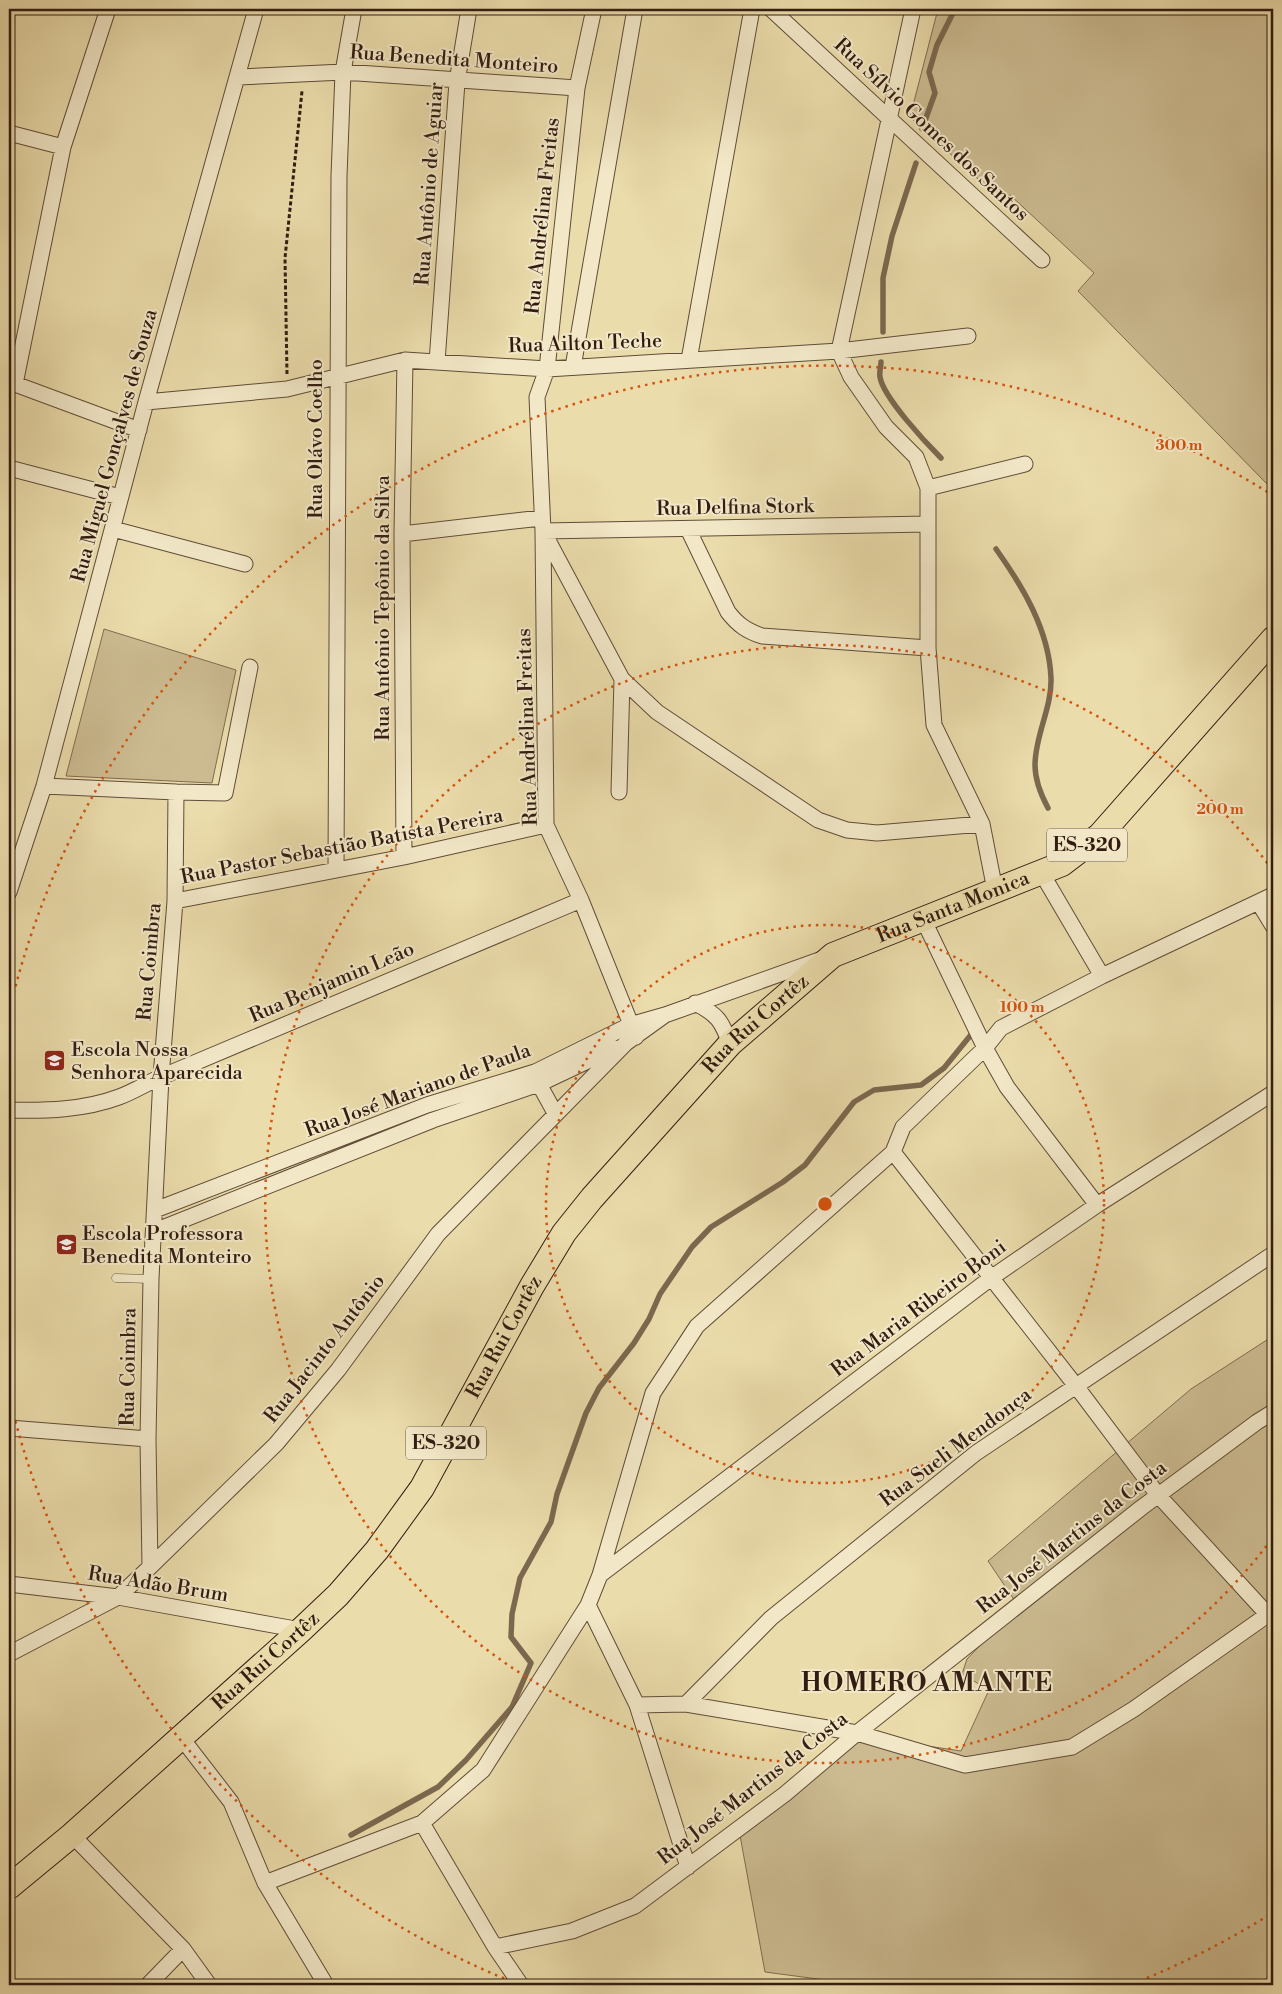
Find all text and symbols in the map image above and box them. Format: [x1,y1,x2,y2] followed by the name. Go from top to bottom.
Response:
[828,33,1034,227] street label: Rua Sílvio Gomes dos Santos
[349,40,559,80] street label: Rua Benedita Monteiro
[410,81,450,287] street label: Rua Antônio de Aguiar
[520,116,566,316] street label: Rua Andrélina Freitas
[66,306,164,585] street label: Rua Miguel Gonçalves de Souza
[508,329,662,359] street label: Rua Ailton Teche
[304,359,329,519] street label: Rua Olávo Coelho
[1156,436,1203,455] text: 300 m
[371,474,396,741] street label: Rua Antônio Tepônio da Silva
[656,494,816,522] street label: Rua Delfina Stork
[512,628,544,826] street label: Rua Andrélina Freitas
[1196,800,1244,819] text: 200 m
[179,803,506,891] street label: Rua Pastor Sebastião Batista Pereira
[1047,828,1127,862] road number: ES-320
[873,865,1034,949] street label: Rua Santa Monica
[132,901,168,1022] street label: Rua Coimbra
[246,937,418,1029] street label: Rua Benjamin Leão
[697,969,814,1079] street label: Rua Rui Cortêz
[1000,998,1045,1017] text: 100 m
[71,1038,243,1086] place label: Escola Nossa Senhora Aparecida
[301,1038,535,1144] street label: Rua José Mariano de Paula
[43,1049,67,1073] school or university icon: Escola Nossa Senhora Aparecida
[816,1195,834,1213] centre of rings
[81,1222,252,1270] place label: Escola Professora Benedita Monteiro
[54,1233,78,1257] school or university icon: Escola Professora Benedita Monteiro
[826,1235,1012,1383] street label: Rua Maria Ribeiro Boni
[259,1269,391,1429] street label: Rua Jacinto Antônio
[461,1271,548,1403] street label: Rua Rui Cortêz
[115,1307,143,1427] street label: Rua Coimbra
[875,1382,1038,1513] street label: Rua Sueli Mendonça
[406,1426,486,1460] road number: ES-320
[972,1455,1173,1620] street label: Rua José Martins da Costa
[86,1562,230,1609] street label: Rua Adão Brum
[207,1606,325,1716] street label: Rua Rui Cortêz
[801,1668,1053,1699] district label: HOMERO AMANTE
[653,1706,854,1871] street label: Rua José Martins da Costa

